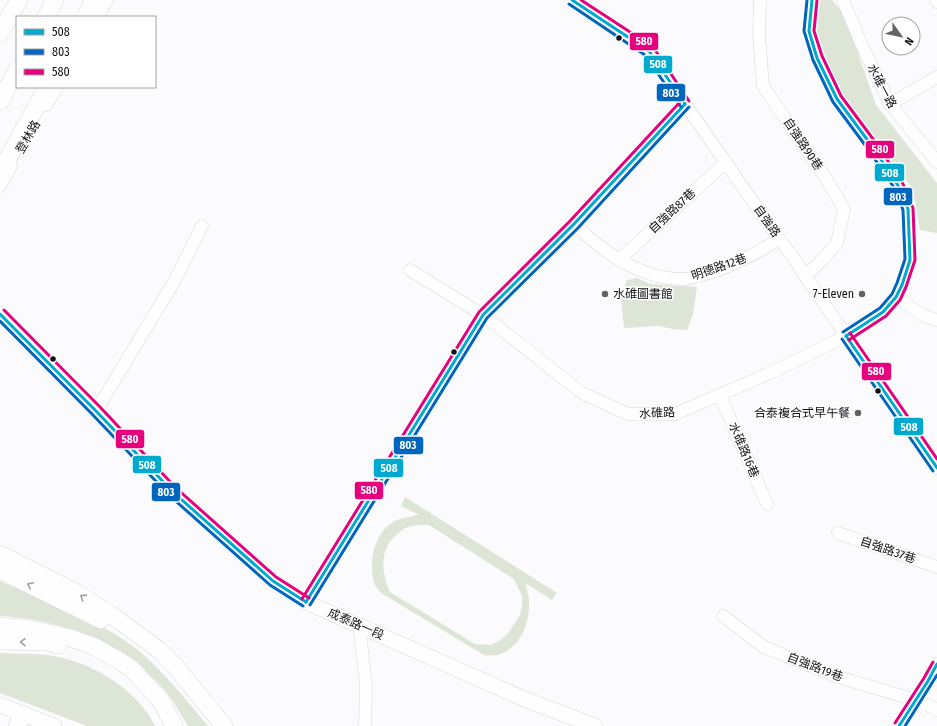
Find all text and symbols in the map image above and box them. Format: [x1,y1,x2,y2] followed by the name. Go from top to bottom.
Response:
[16,16,156,88] legend
[881,16,921,56] north arrow
[52,25,70,39] text: 508
[629,32,659,51] line badge: 580
[614,33,624,43] unlabelled marker
[635,35,653,48] text: 580
[902,35,916,47] text: N
[52,45,70,59] text: 803
[643,55,673,74] line badge: 508
[649,58,667,71] text: 508
[865,62,899,110] street label: 水碓一路
[52,65,70,79] text: 580
[656,83,686,102] line badge: 803
[663,87,679,100] text: 803
[780,115,826,173] street label: 自強路90巷
[13,118,43,156] street label: 登林路
[865,140,895,159] line badge: 580
[871,143,889,156] text: 580
[874,163,905,182] line badge: 508
[881,167,899,180] text: 508
[646,186,698,236] street label: 自強路87巷
[883,187,913,206] line badge: 803
[890,191,906,204] text: 803
[751,202,783,240] street label: 自強路
[689,251,749,283] street label: 明德路12巷
[613,287,673,301] place label: 水碓圖書館
[813,287,854,301] place label: 7-Eleven
[600,289,610,299] marker: 水碓圖書館
[857,289,867,299] marker: 7-Eleven
[449,347,459,357] unlabelled marker
[48,354,58,364] unlabelled marker
[861,362,892,381] line badge: 580
[867,365,885,378] text: 580
[873,386,883,396] unlabelled marker
[639,405,675,421] street label: 水碓路
[754,406,850,420] place label: 合泰複合式早午餐
[853,408,863,418] marker: 合泰複合式早午餐
[893,417,924,436] line badge: 508
[726,420,762,480] street label: 水碓路16巷
[900,421,918,434] text: 508
[115,429,145,449] line badge: 580
[121,433,139,446] text: 580
[393,436,424,455] line badge: 803
[400,439,416,452] text: 803
[132,455,162,474] line badge: 508
[373,458,404,478] line badge: 508
[138,459,156,472] text: 508
[380,462,398,475] text: 508
[354,481,384,500] line badge: 580
[151,482,181,502] line badge: 803
[360,484,378,497] text: 580
[158,486,174,499] text: 803
[858,534,918,566] street label: 自強路37巷
[27,582,35,589] one-way arrow
[80,594,87,602] one-way arrow
[326,605,386,643] street label: 成泰路一段
[20,638,26,646] one-way arrow
[785,650,845,684] street label: 自強路19巷

